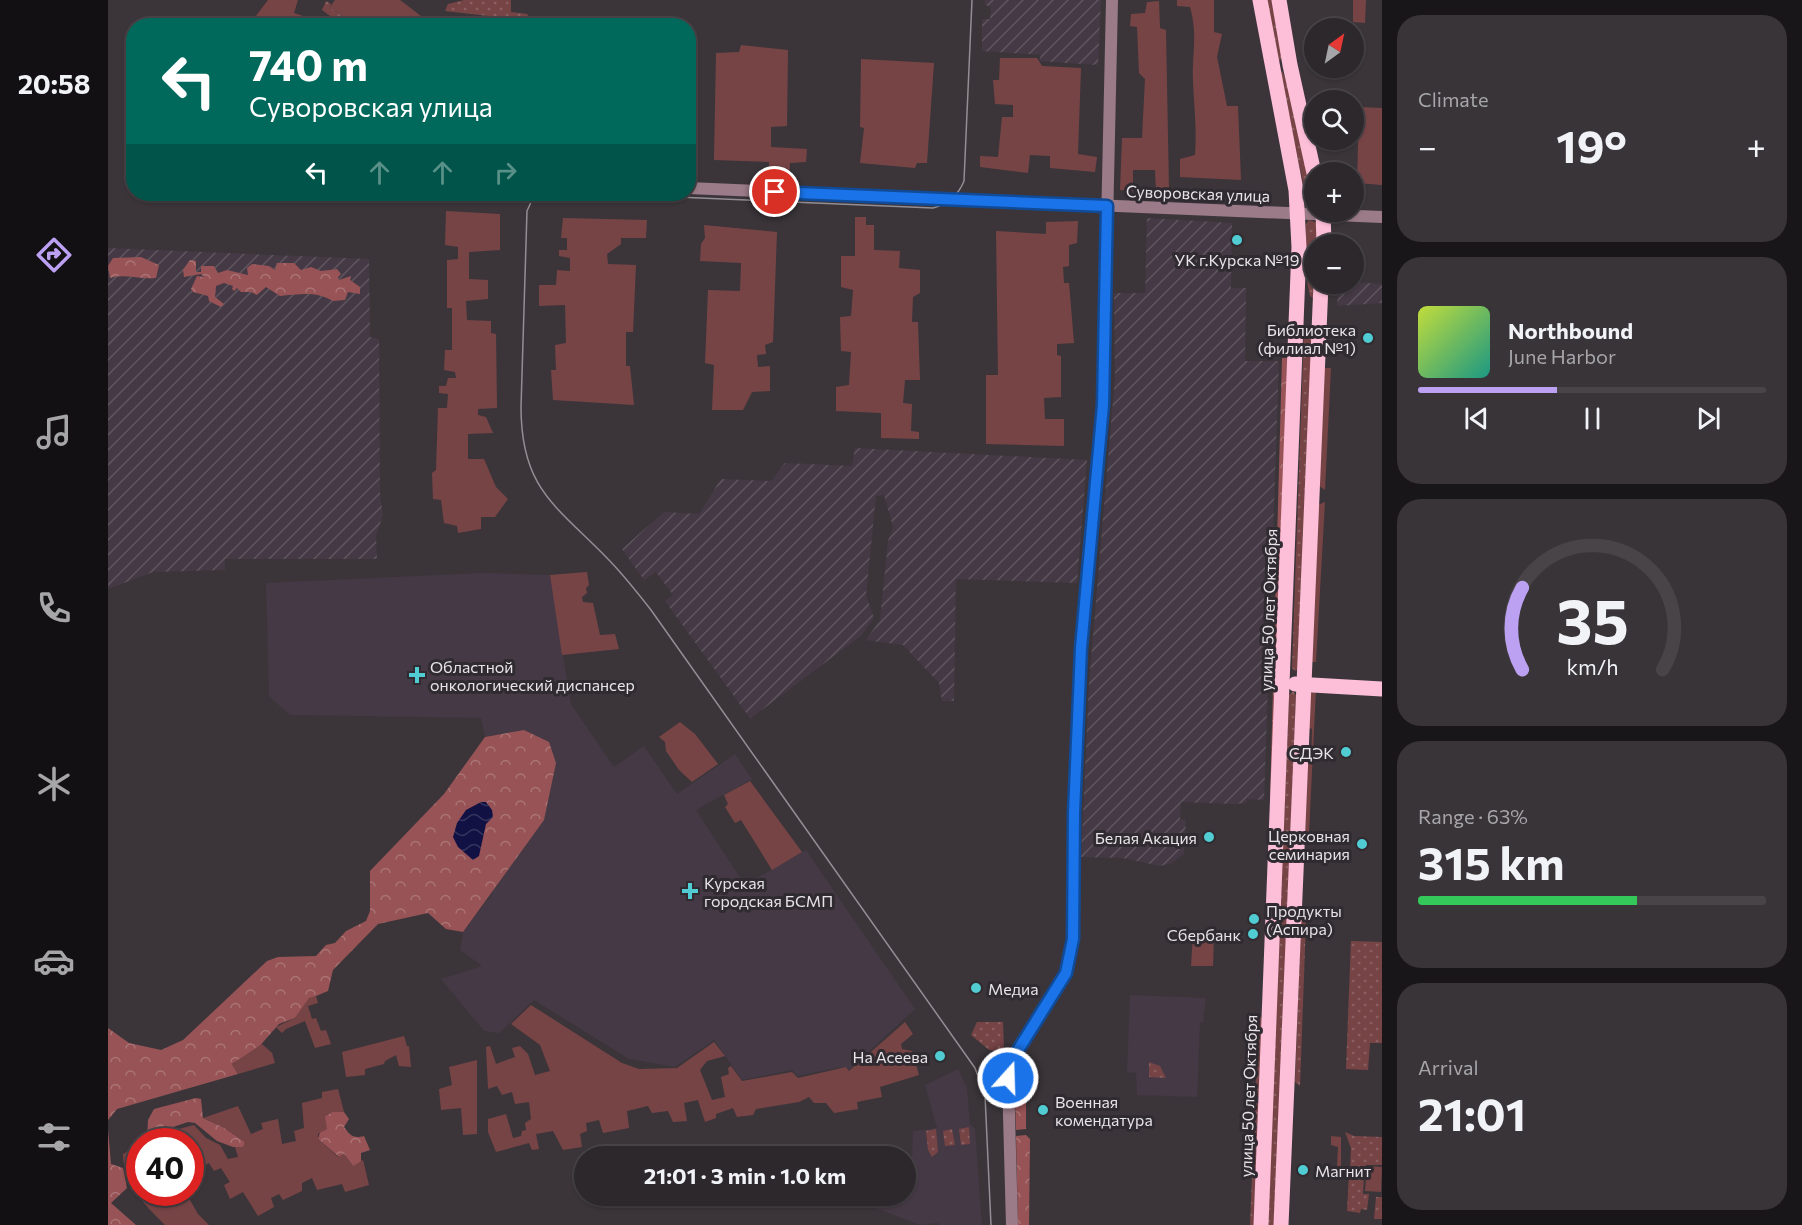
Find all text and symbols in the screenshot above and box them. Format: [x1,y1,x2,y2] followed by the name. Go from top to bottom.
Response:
[1304,18,1364,78] north arrow
[1304,18,1364,294] map controls
[249,38,368,90] text: 740 m
[150,42,228,120] icon: left
[18,67,90,100] text: 20:58
[1418,87,1488,111] text: Climate
[249,90,493,123] text: Суворовская улица
[1304,90,1364,150] button: search
[1556,117,1627,172] text: 19°
[1418,125,1437,166] text: −
[1747,125,1766,166] text: +
[300,156,333,189] icon: left
[363,156,396,189] icon: ahead
[426,156,459,189] icon: ahead
[489,156,522,189] icon: right
[1304,162,1364,222] button: +
[749,166,800,217] pin
[758,175,791,208] icon: arrive
[1126,181,1270,205] street label: Суворовская улица
[1230,233,1244,247] marker: УК г.Курска №19
[33,234,75,276] icon: directions
[1304,234,1364,294] button: −
[1174,250,1300,269] place label: УК г.Курска №19
[1508,317,1633,344] text: Northbound
[1258,320,1356,357] place label: Библиотека (филиал №1)
[1361,331,1375,345] marker: Библиотека (филиал №1)
[1508,344,1616,368] text: June Harbor
[1460,402,1493,435] icon: previous
[1576,402,1609,435] icon: pause
[1692,402,1725,435] icon: next
[33,411,75,453] icon: music
[1256,528,1280,692] street label: улица 50 лет Октября
[1556,581,1628,657] text: 35
[33,587,75,629] icon: phone
[1566,653,1618,679] text: km/h
[430,657,635,694] place label: Областной онкологический диспансер
[408,666,426,684] marker: Областной онкологический диспансер
[1289,743,1334,762] place label: СДЭК
[1339,745,1353,759] marker: СДЭК
[33,763,75,805] icon: climate
[1418,804,1528,828] text: Range · 63%
[1268,826,1350,863] place label: Церковная семинария
[1095,828,1197,847] place label: Белая Акация
[1202,830,1216,844] marker: Белая Акация
[1418,834,1565,889] text: 315 km
[1355,837,1369,851] marker: Церковная семинария
[704,873,833,910] place label: Курская городская БСМП
[681,882,699,900] marker: Курская городская БСМП
[1266,901,1342,938] place label: Продукты (Аспира)
[1247,912,1261,926] marker: Продукты (Аспира)
[1167,925,1241,944] place label: Сбербанк
[1246,927,1260,941] marker: Сбербанк
[33,940,75,982] icon: car
[988,979,1039,998] place label: Медиа
[969,981,983,995] marker: Медиа
[1236,1014,1260,1178] street label: улица 50 лет Октября
[976,1046,1040,1110] position arrow
[852,1047,928,1066] place label: На Асеева
[933,1049,947,1063] marker: На Асеева
[1418,1055,1479,1079] text: Arrival
[1418,1085,1526,1140] text: 21:01
[1055,1092,1153,1129] place label: Военная комендатура
[1036,1103,1050,1117] marker: Военная комендатура
[33,1116,75,1158] icon: filters
[126,1128,204,1206] speed limit sign: 40
[1315,1161,1372,1180] place label: Магнит
[644,1162,846,1189] text: 21:01 · 3 min · 1.0 km
[1296,1163,1310,1177] marker: Магнит

